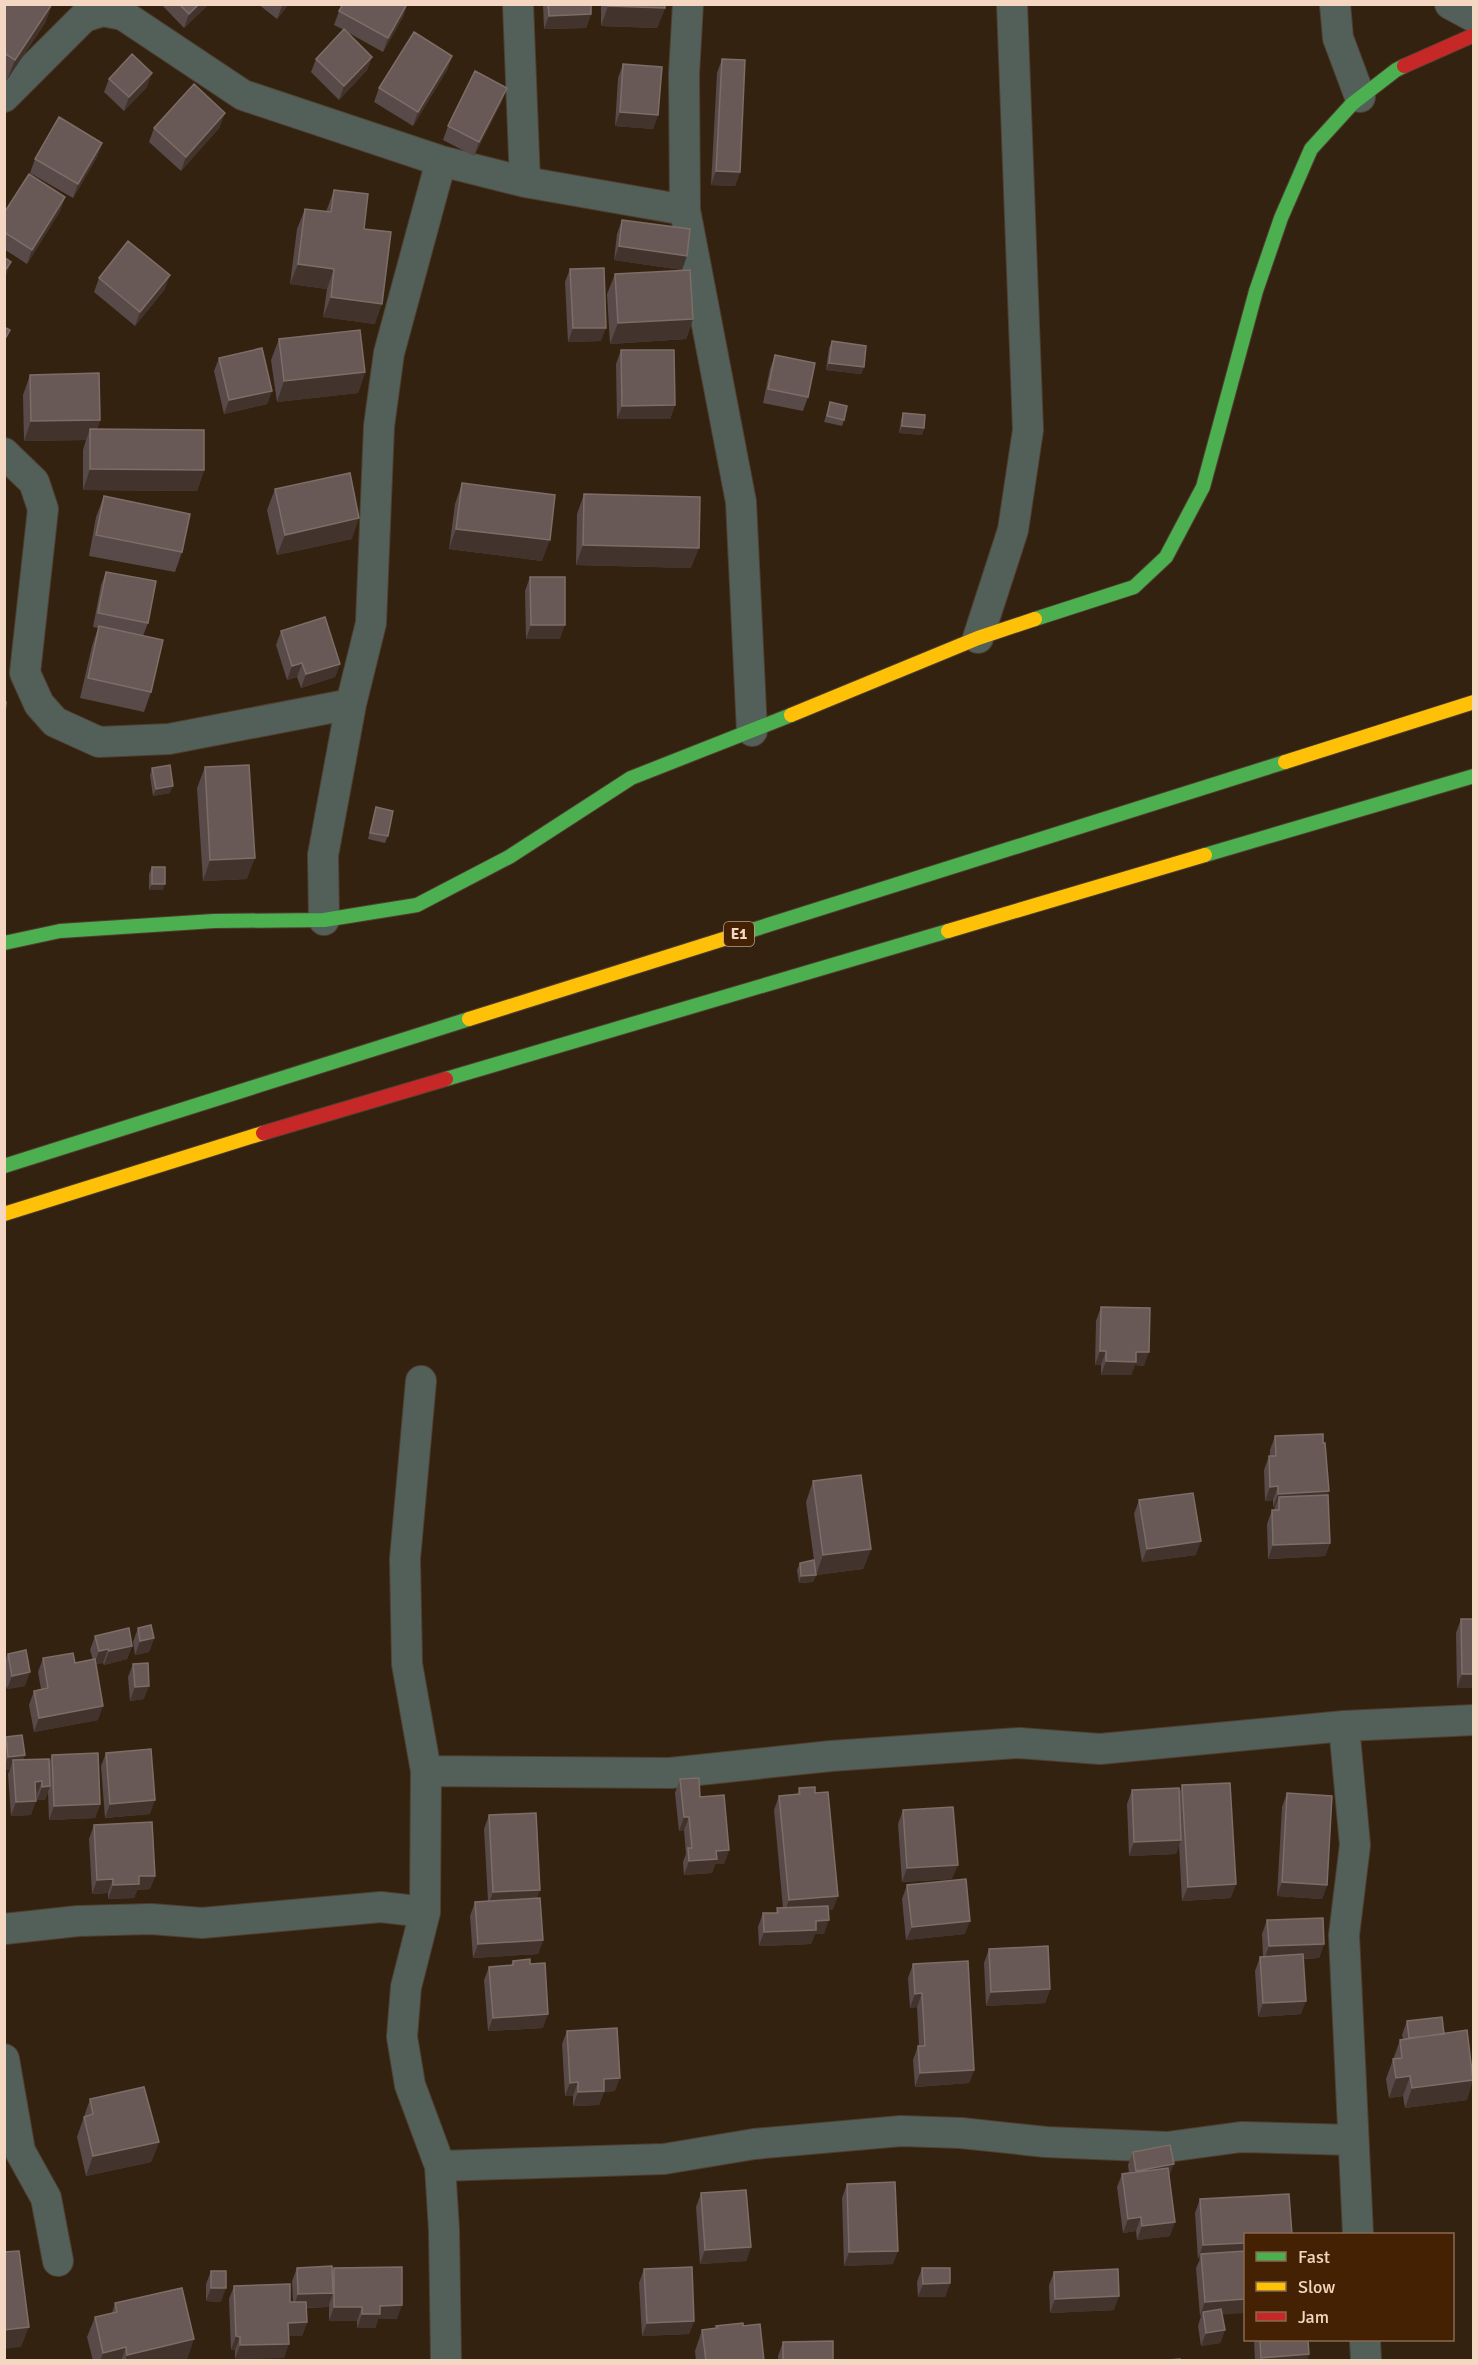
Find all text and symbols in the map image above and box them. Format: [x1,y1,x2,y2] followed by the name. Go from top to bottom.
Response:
[724,922,754,946] road number: E1
[1244,2233,1454,2341] legend
[1298,2246,1330,2268] text: Fast
[1298,2276,1335,2298] text: Slow
[1298,2306,1329,2328] text: Jam

